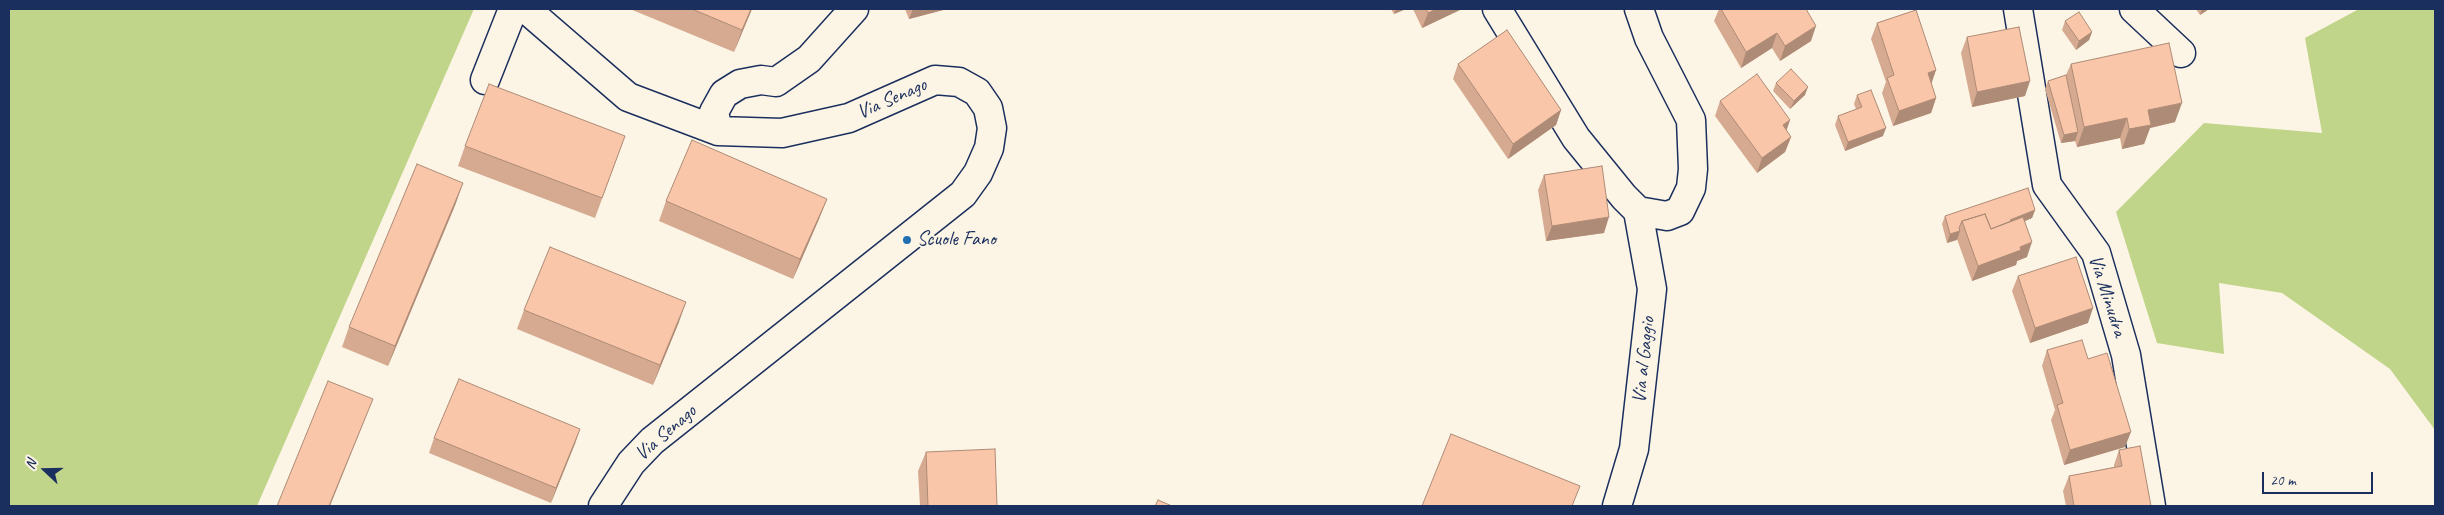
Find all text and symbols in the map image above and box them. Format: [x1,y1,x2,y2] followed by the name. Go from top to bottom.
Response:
[854,73,930,125] street label: Via Senago
[917,228,996,252] place label: Scuole Fano
[901,234,913,246] marker: Scuole Fano
[2083,252,2131,340] street label: Via Minudra
[1628,316,1660,404] street label: Via al Gaggio
[630,400,702,466] street label: Via Senago
[20,445,70,495] north arrow
[21,457,40,472] text: N
[2264,462,2375,494] scale bar
[2270,471,2296,490] text: 20 m

